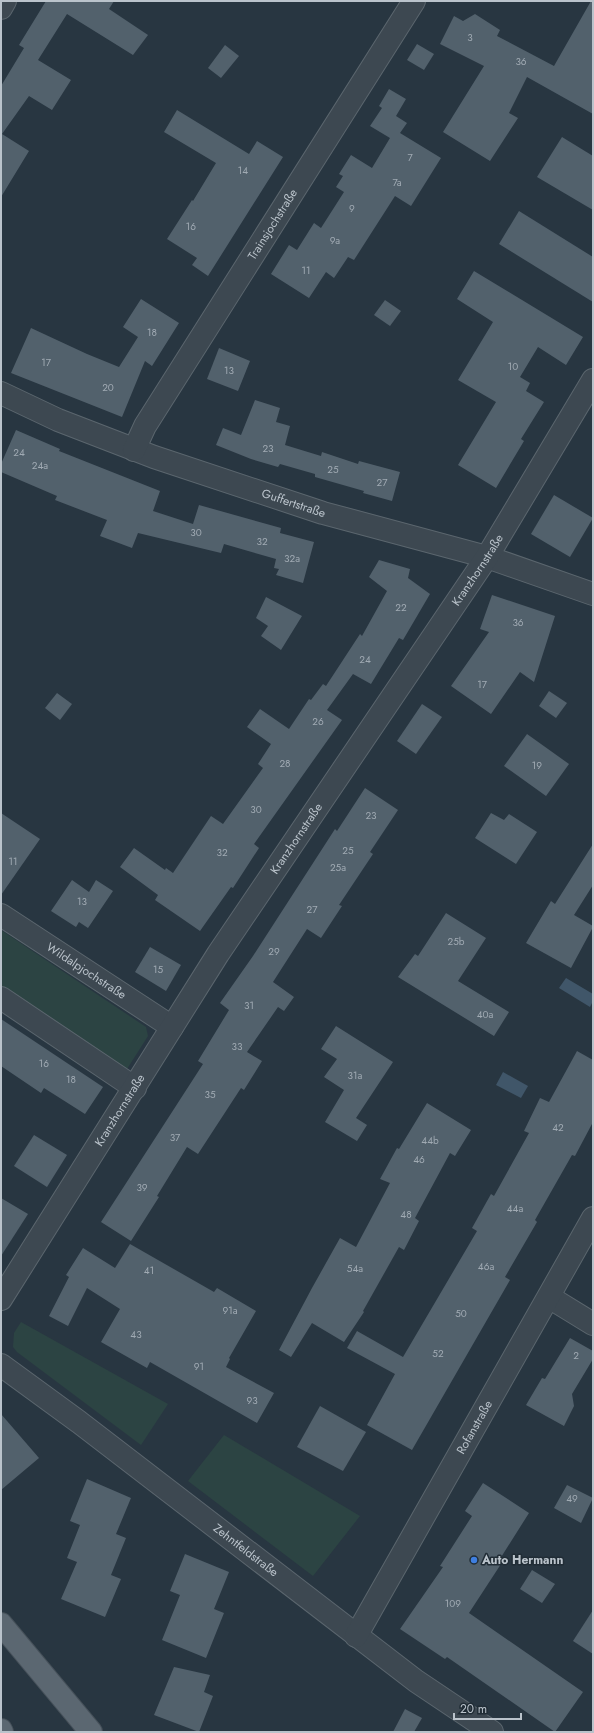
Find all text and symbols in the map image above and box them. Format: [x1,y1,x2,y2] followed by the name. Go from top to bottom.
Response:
[467,30,473,45] house number: 3
[515,54,527,69] house number: 36
[407,150,413,165] house number: 7
[238,163,248,178] house number: 14
[392,175,402,190] house number: 7a
[243,185,302,263] street label: Trainsjochstraße
[349,201,355,216] house number: 9
[186,219,196,234] house number: 16
[330,233,340,248] house number: 9a
[302,263,311,278] house number: 11
[147,325,157,340] house number: 18
[41,355,52,370] house number: 17
[508,359,518,374] house number: 10
[224,363,235,378] house number: 13
[102,380,114,395] house number: 20
[262,441,274,456] house number: 23
[13,445,25,460] house number: 24
[32,458,48,473] house number: 24a
[327,462,339,477] house number: 25
[377,475,388,490] house number: 27
[259,484,328,522] street label: Guffertstraße
[190,525,202,540] house number: 30
[447,531,508,610] street label: Kranzhornstraße
[256,534,268,549] house number: 32
[284,551,300,566] house number: 32a
[395,600,407,615] house number: 22
[512,615,524,630] house number: 36
[359,652,371,667] house number: 24
[477,677,488,692] house number: 17
[312,714,324,729] house number: 26
[279,756,291,771] house number: 28
[532,758,542,773] house number: 19
[266,799,327,878] street label: Kranzhornstraße
[250,802,262,817] house number: 30
[365,808,377,823] house number: 23
[342,843,354,858] house number: 25
[216,845,228,860] house number: 32
[9,854,18,869] house number: 11
[330,860,346,875] house number: 25a
[77,894,88,909] house number: 13
[307,902,318,917] house number: 27
[447,934,465,949] house number: 25b
[43,938,130,1004] street label: Wildalpjochstraße
[268,944,280,959] house number: 29
[153,962,163,977] house number: 15
[244,998,254,1013] house number: 31
[477,1007,494,1022] house number: 40a
[232,1039,243,1054] house number: 33
[39,1056,49,1071] house number: 16
[348,1068,363,1083] house number: 31a
[90,1071,149,1150] street label: Kranzhornstraße
[66,1072,76,1087] house number: 18
[204,1087,216,1102] house number: 35
[552,1120,564,1135] house number: 42
[170,1130,181,1145] house number: 37
[421,1133,439,1148] house number: 44b
[413,1152,425,1167] house number: 46
[136,1180,148,1195] house number: 39
[507,1201,523,1216] house number: 44a
[400,1207,412,1222] house number: 48
[478,1259,494,1274] house number: 46a
[347,1261,363,1276] house number: 54a
[144,1263,154,1278] house number: 41
[222,1303,238,1318] house number: 91a
[455,1306,467,1321] house number: 50
[130,1327,142,1342] house number: 43
[432,1346,444,1361] house number: 52
[573,1348,579,1363] house number: 2
[194,1359,204,1374] house number: 91
[246,1393,258,1408] house number: 93
[452,1397,497,1458] street label: Rofanstraße
[566,1491,578,1506] house number: 49
[210,1519,282,1581] street label: Zehntfeldstraße
[481,1551,563,1569] place label: Auto Hermann
[469,1555,479,1565] marker: Auto Hermann
[445,1596,461,1611] house number: 109
[454,1695,521,1721] scale bar
[460,1700,487,1718] text: 20 m

